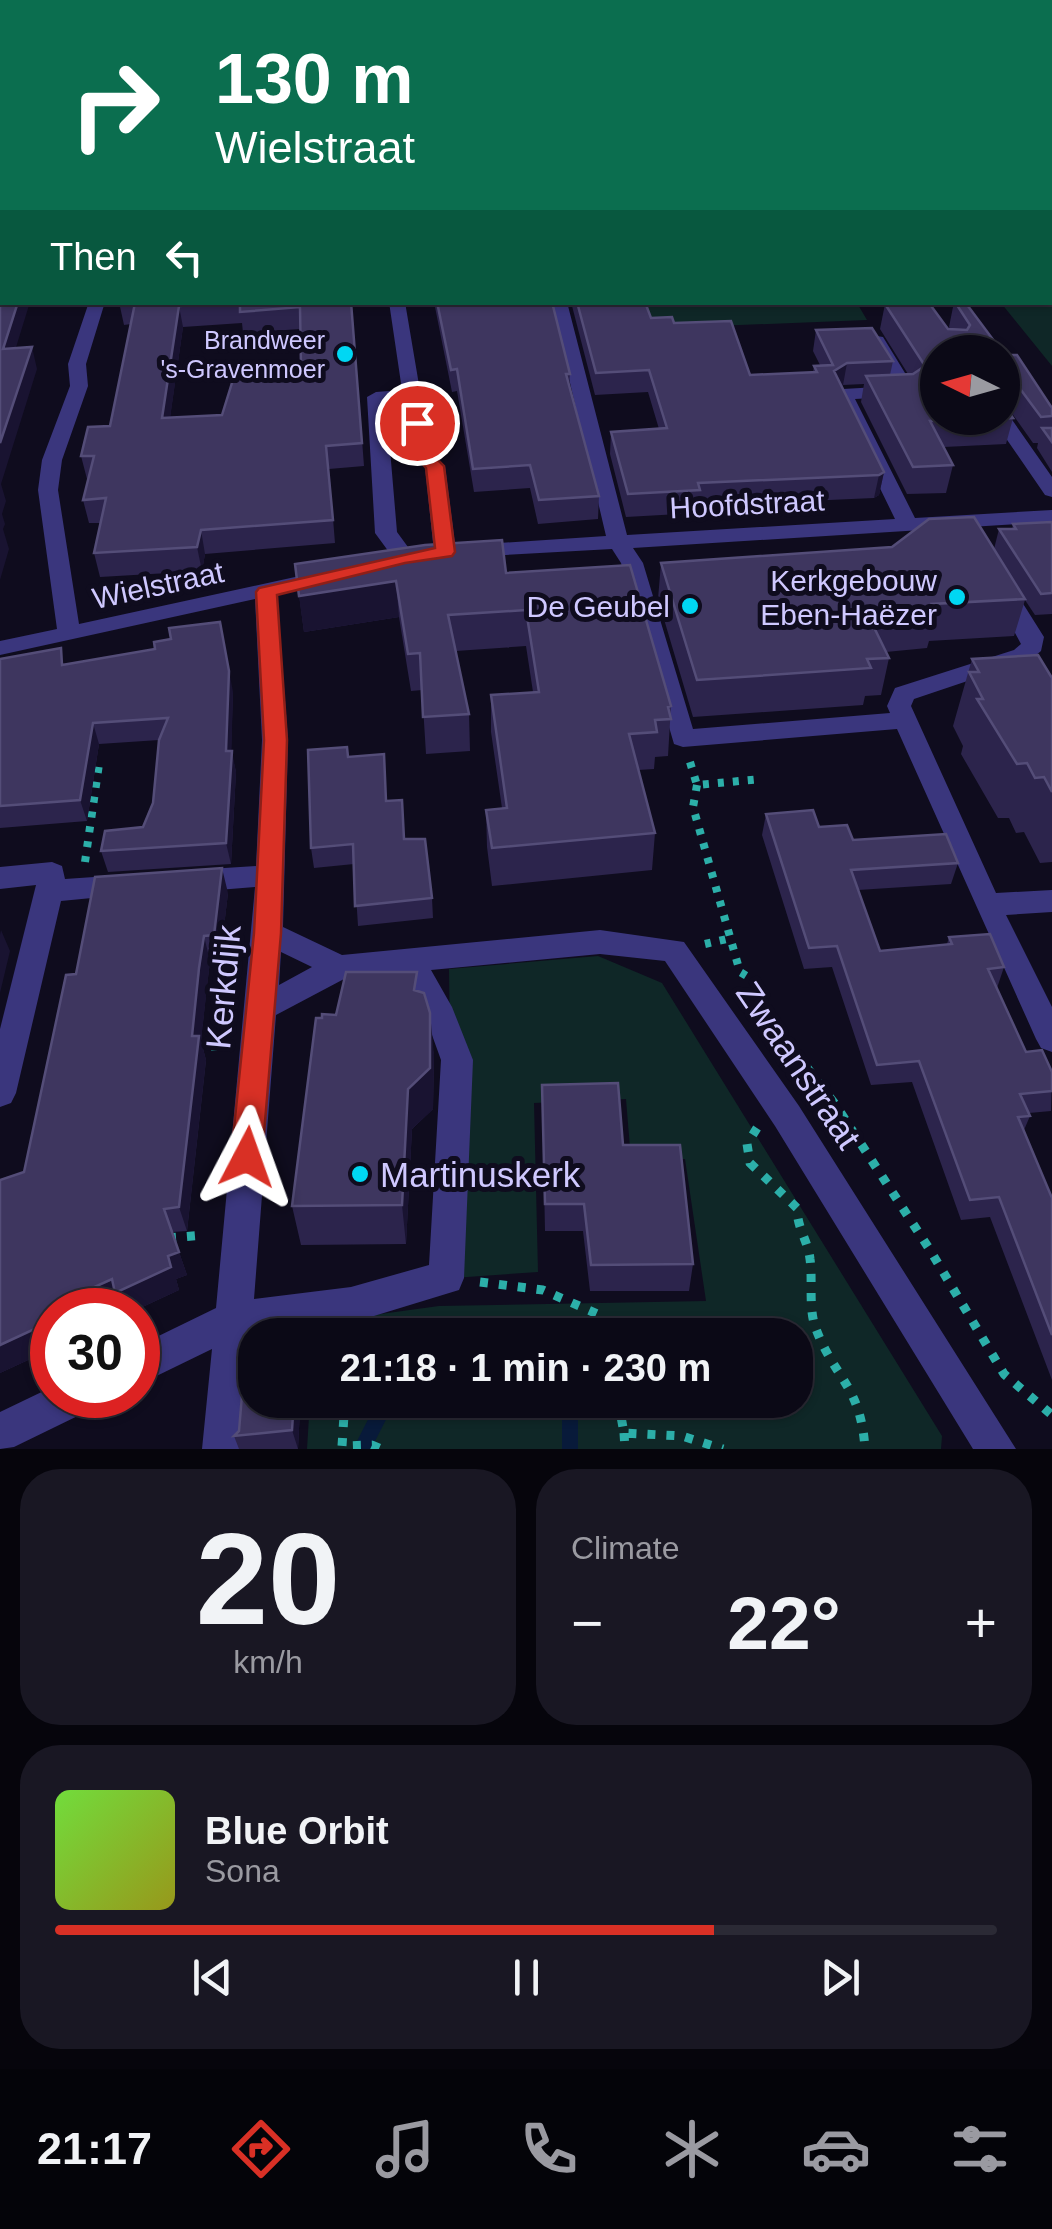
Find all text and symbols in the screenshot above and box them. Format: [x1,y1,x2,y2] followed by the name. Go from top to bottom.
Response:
[50,40,180,170] icon: right
[215,40,413,118] text: 130 m
[215,122,415,173] text: Wielstraat
[157,230,212,285] icon: left
[50,236,137,278] text: Then
[160,326,325,383] place label: Brandweer 's-Gravenmoer
[920,335,1020,435] north arrow
[920,335,1020,435] map controls
[334,343,356,365] marker: Brandweer 's-Gravenmoer
[375,381,460,466] pin
[390,396,445,451] icon: arrive
[669,483,826,525] street label: Hoofdstraat
[89,555,227,615] street label: Wielstraat
[760,564,937,631] place label: Kerkgebouw Eben-Haëzer
[946,586,968,608] marker: Kerkgebouw Eben-Haëzer
[527,590,670,623] place label: De Geubel
[679,595,701,617] marker: De Geubel
[198,923,248,1051] street label: Kerkdijk
[729,974,869,1156] street label: Zwaanstraat
[195,1105,299,1209] position arrow
[380,1155,581,1194] place label: Martinuskerk
[349,1163,371,1185] marker: Martinuskerk
[30,1288,160,1418] speed limit sign: 30
[340,1347,711,1389] text: 21:18 · 1 min · 230 m
[196,1506,340,1652] text: 20
[571,1530,679,1566] text: Climate
[727,1581,841,1665] text: 22°
[571,1592,603,1654] text: −
[965,1592,997,1654] text: +
[233,1644,303,1680] text: km/h
[205,1810,389,1852] text: Blue Orbit
[205,1853,280,1889] text: Sona
[185,1950,240,2005] icon: previous
[499,1950,554,2005] icon: pause
[813,1950,868,2005] icon: next
[226,2114,296,2184] icon: directions
[370,2114,440,2184] icon: music
[514,2114,584,2184] icon: phone
[657,2114,727,2184] icon: climate
[801,2114,871,2184] icon: car
[945,2114,1015,2184] icon: filters
[37,2123,152,2174] text: 21:17

